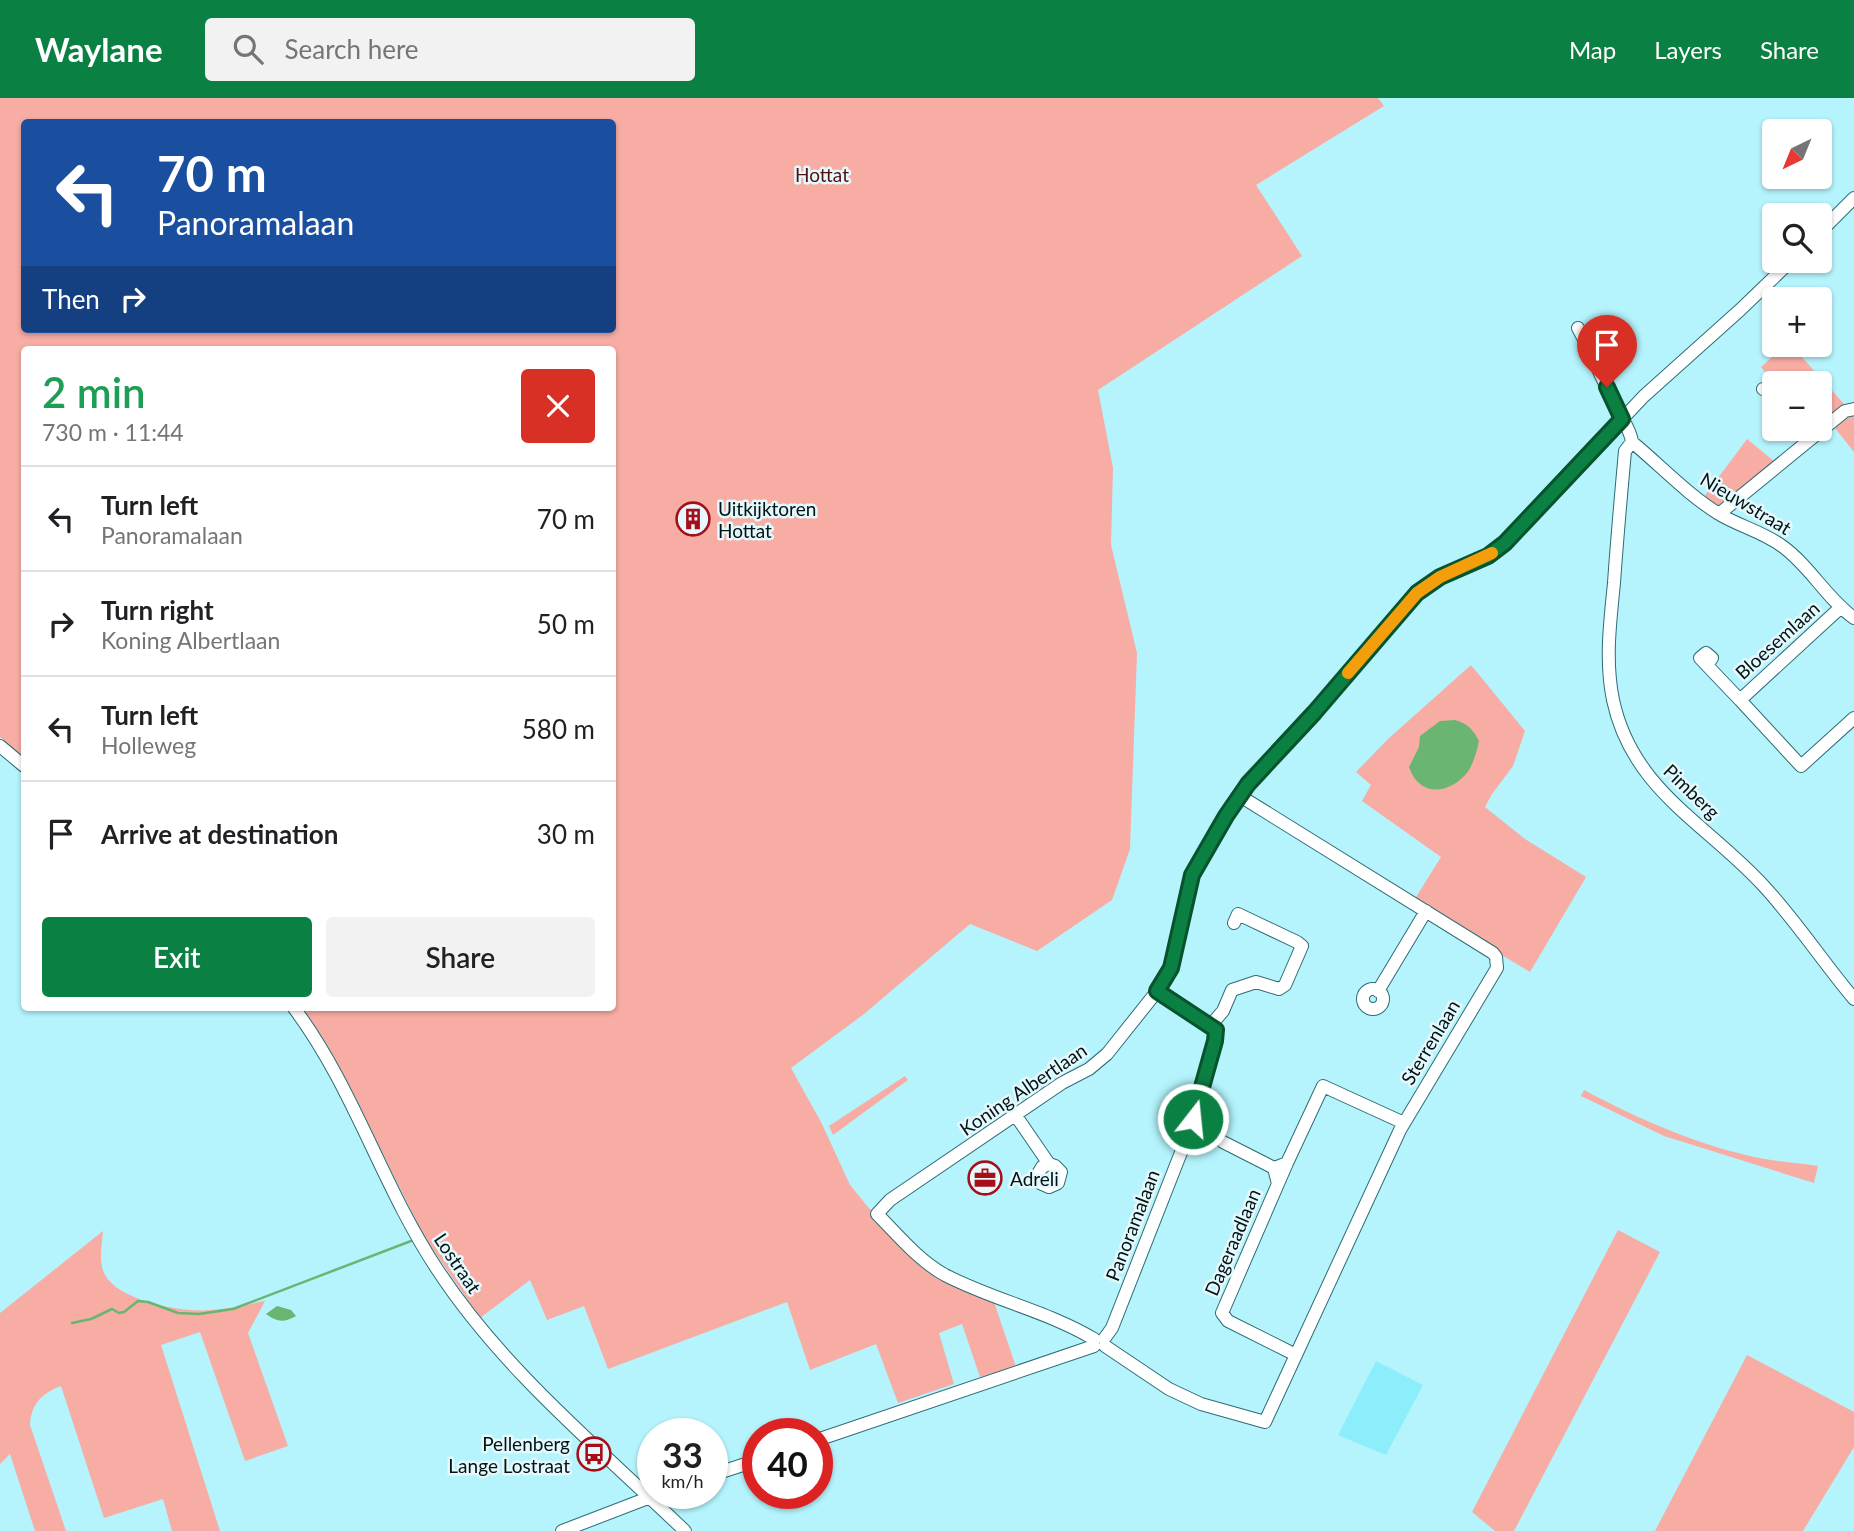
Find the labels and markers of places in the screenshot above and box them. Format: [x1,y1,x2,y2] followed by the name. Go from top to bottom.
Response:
[1577,315,1637,387] pin
[718,497,816,542] place label: Uitkijktoren Hottat
[674,500,712,538] building icon: Uitkijktoren Hottat
[966,1159,1004,1197] office icon: Adreli
[1010,1167,1059,1190] place label: Adreli
[448,1432,570,1477] place label: Pellenberg Lange Lostraat
[575,1435,613,1473] bus stop icon: Pellenberg Lange Lostraat

